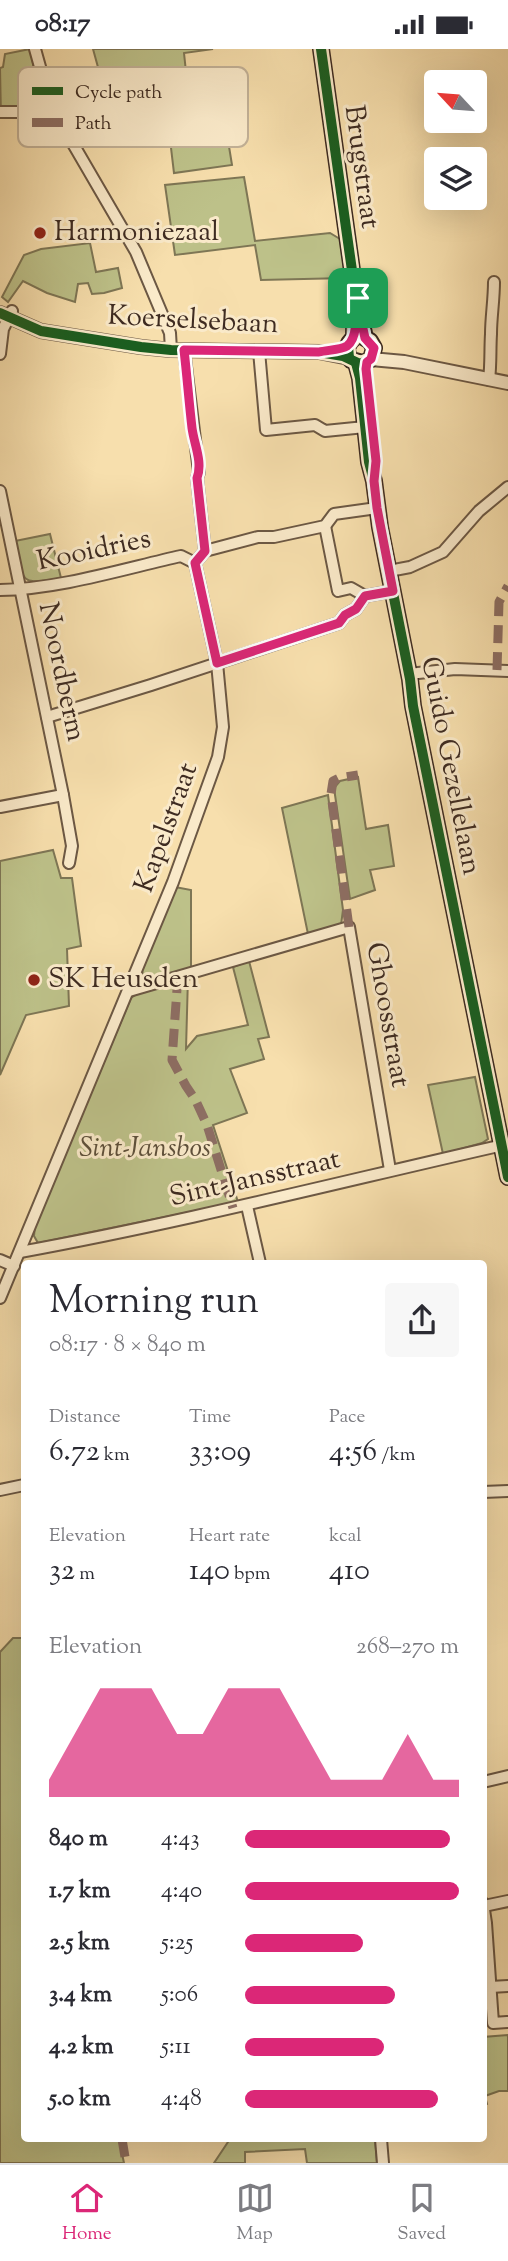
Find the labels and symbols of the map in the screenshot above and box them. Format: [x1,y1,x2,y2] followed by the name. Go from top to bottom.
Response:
[18,67,248,147] legend
[424,70,486,133] north arrow
[75,80,162,107] text: Cycle path
[333,103,390,232] street label: Brugstraat
[75,111,112,138] text: Path
[54,213,219,253] place label: Harmoniezaal
[32,225,48,241] marker: Harmoniezaal
[328,268,388,328] pin
[107,297,279,345] street label: Koerselsebaan
[33,519,155,583] street label: Kooidries
[27,599,95,745] street label: Noordberm
[409,653,491,879] street label: Guido Gezellelaan
[125,757,209,898] street label: Kapelstraat
[355,939,420,1091] street label: Ghoosstraat
[48,960,198,1000] place label: SK Heusden
[26,972,42,988] marker: SK Heusden
[79,1129,211,1169] park label: Sint-Jansbos
[166,1140,345,1218] street label: Sint-Jansstraat

